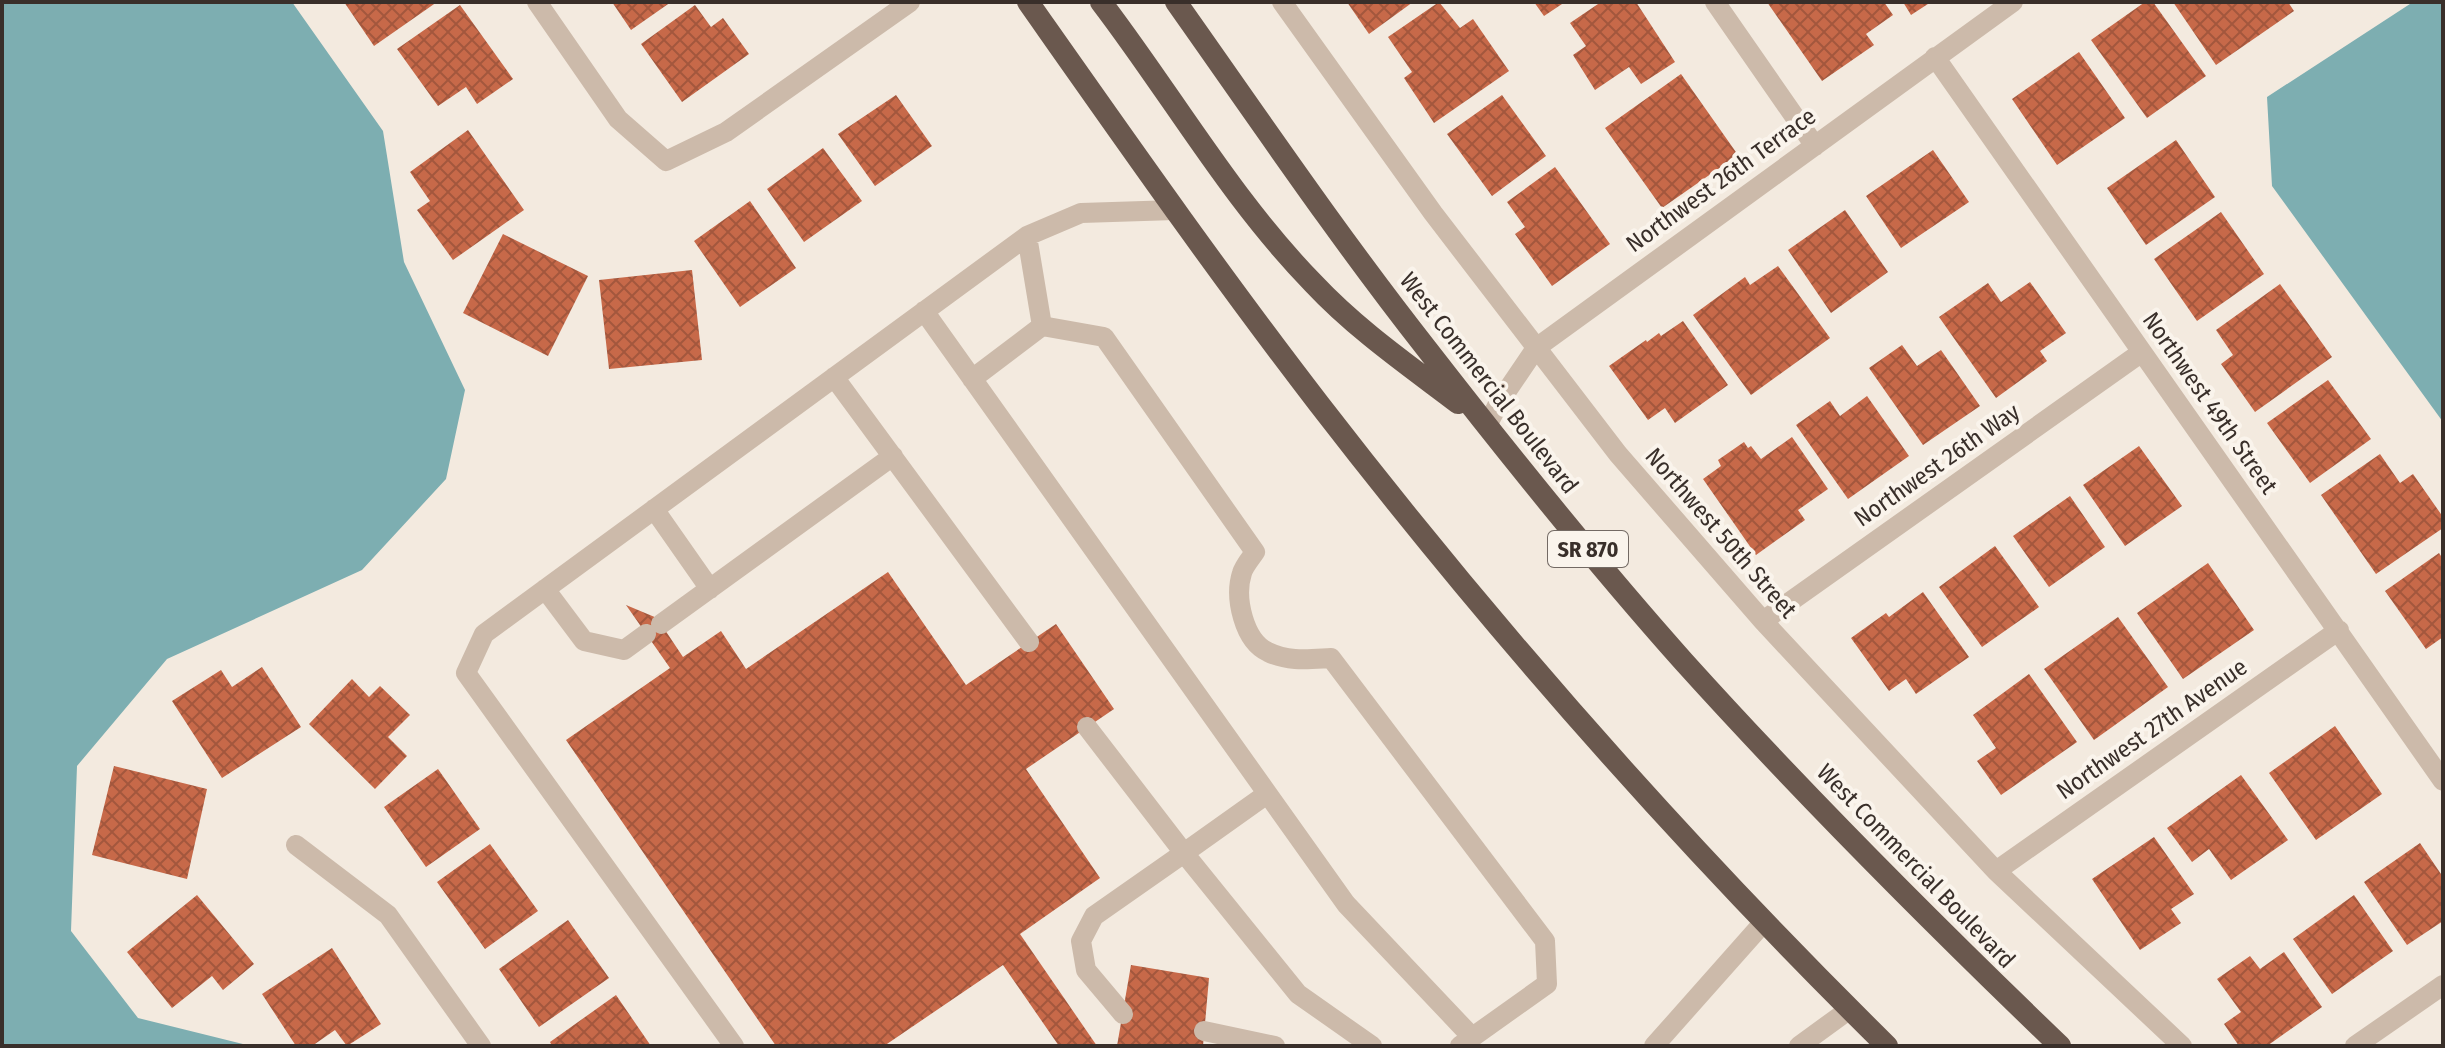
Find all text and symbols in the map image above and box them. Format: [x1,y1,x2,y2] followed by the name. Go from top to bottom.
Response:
[1621,102,1821,258] street label: Northwest 26th Terrace
[1394,267,1584,499] street label: West Commercial Boulevard
[2137,307,2283,499] street label: Northwest 49th Street
[1849,397,2025,532] street label: Northwest 26th Way
[1640,442,1803,624] street label: Northwest 50th Street
[1548,531,1628,567] road number: SR 870
[2051,653,2253,805] street label: Northwest 27th Avenue
[1811,758,2021,974] street label: West Commercial Boulevard

